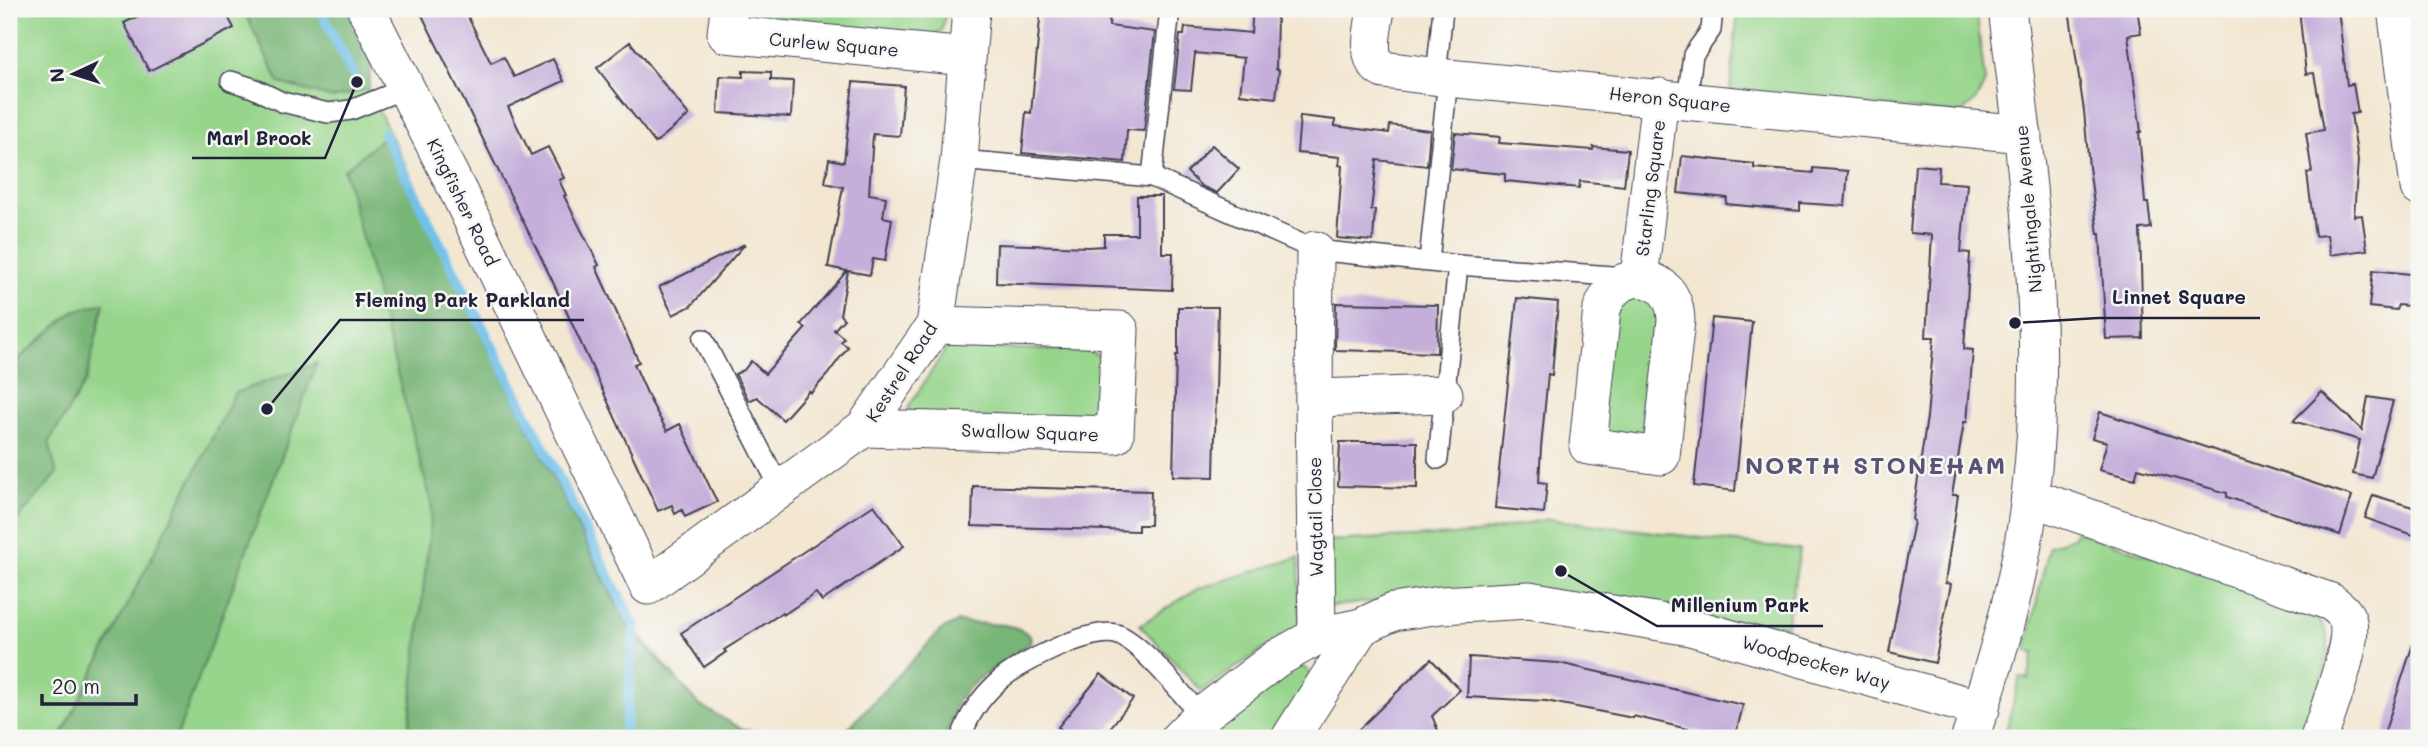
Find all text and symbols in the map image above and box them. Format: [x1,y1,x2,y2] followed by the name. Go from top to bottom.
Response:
[768,26,900,62] street label: Curlew Square
[38,38,108,108] north arrow
[44,67,70,83] text: N
[1608,81,1732,117] street label: Heron Square
[192,118,325,158] callout: Marl Brook
[1630,118,1670,258] street label: Starling Square
[2009,124,2047,294] street label: Nightingale Avenue
[207,125,311,150] text: Marl Brook
[422,134,504,270] street label: Kingfisher Road
[2098,278,2260,318] callout: Linnet Square
[340,280,584,320] callout: Fleming Park Parkland
[2112,284,2246,309] text: Linnet Square
[354,287,570,312] text: Fleming Park Parkland
[860,318,942,426] street label: Kestrel Road
[961,418,1099,446] street label: Swallow Square
[1745,449,2007,480] district label: NORTH STONEHAM
[1302,457,1328,577] street label: Wagtail Close
[1657,586,1823,626] callout: Millenium Park
[1671,592,1809,617] text: Millenium Park
[1739,629,1893,695] street label: Woodpecker Way
[42,663,136,707] scale bar
[52,672,100,699] text: 20 m

